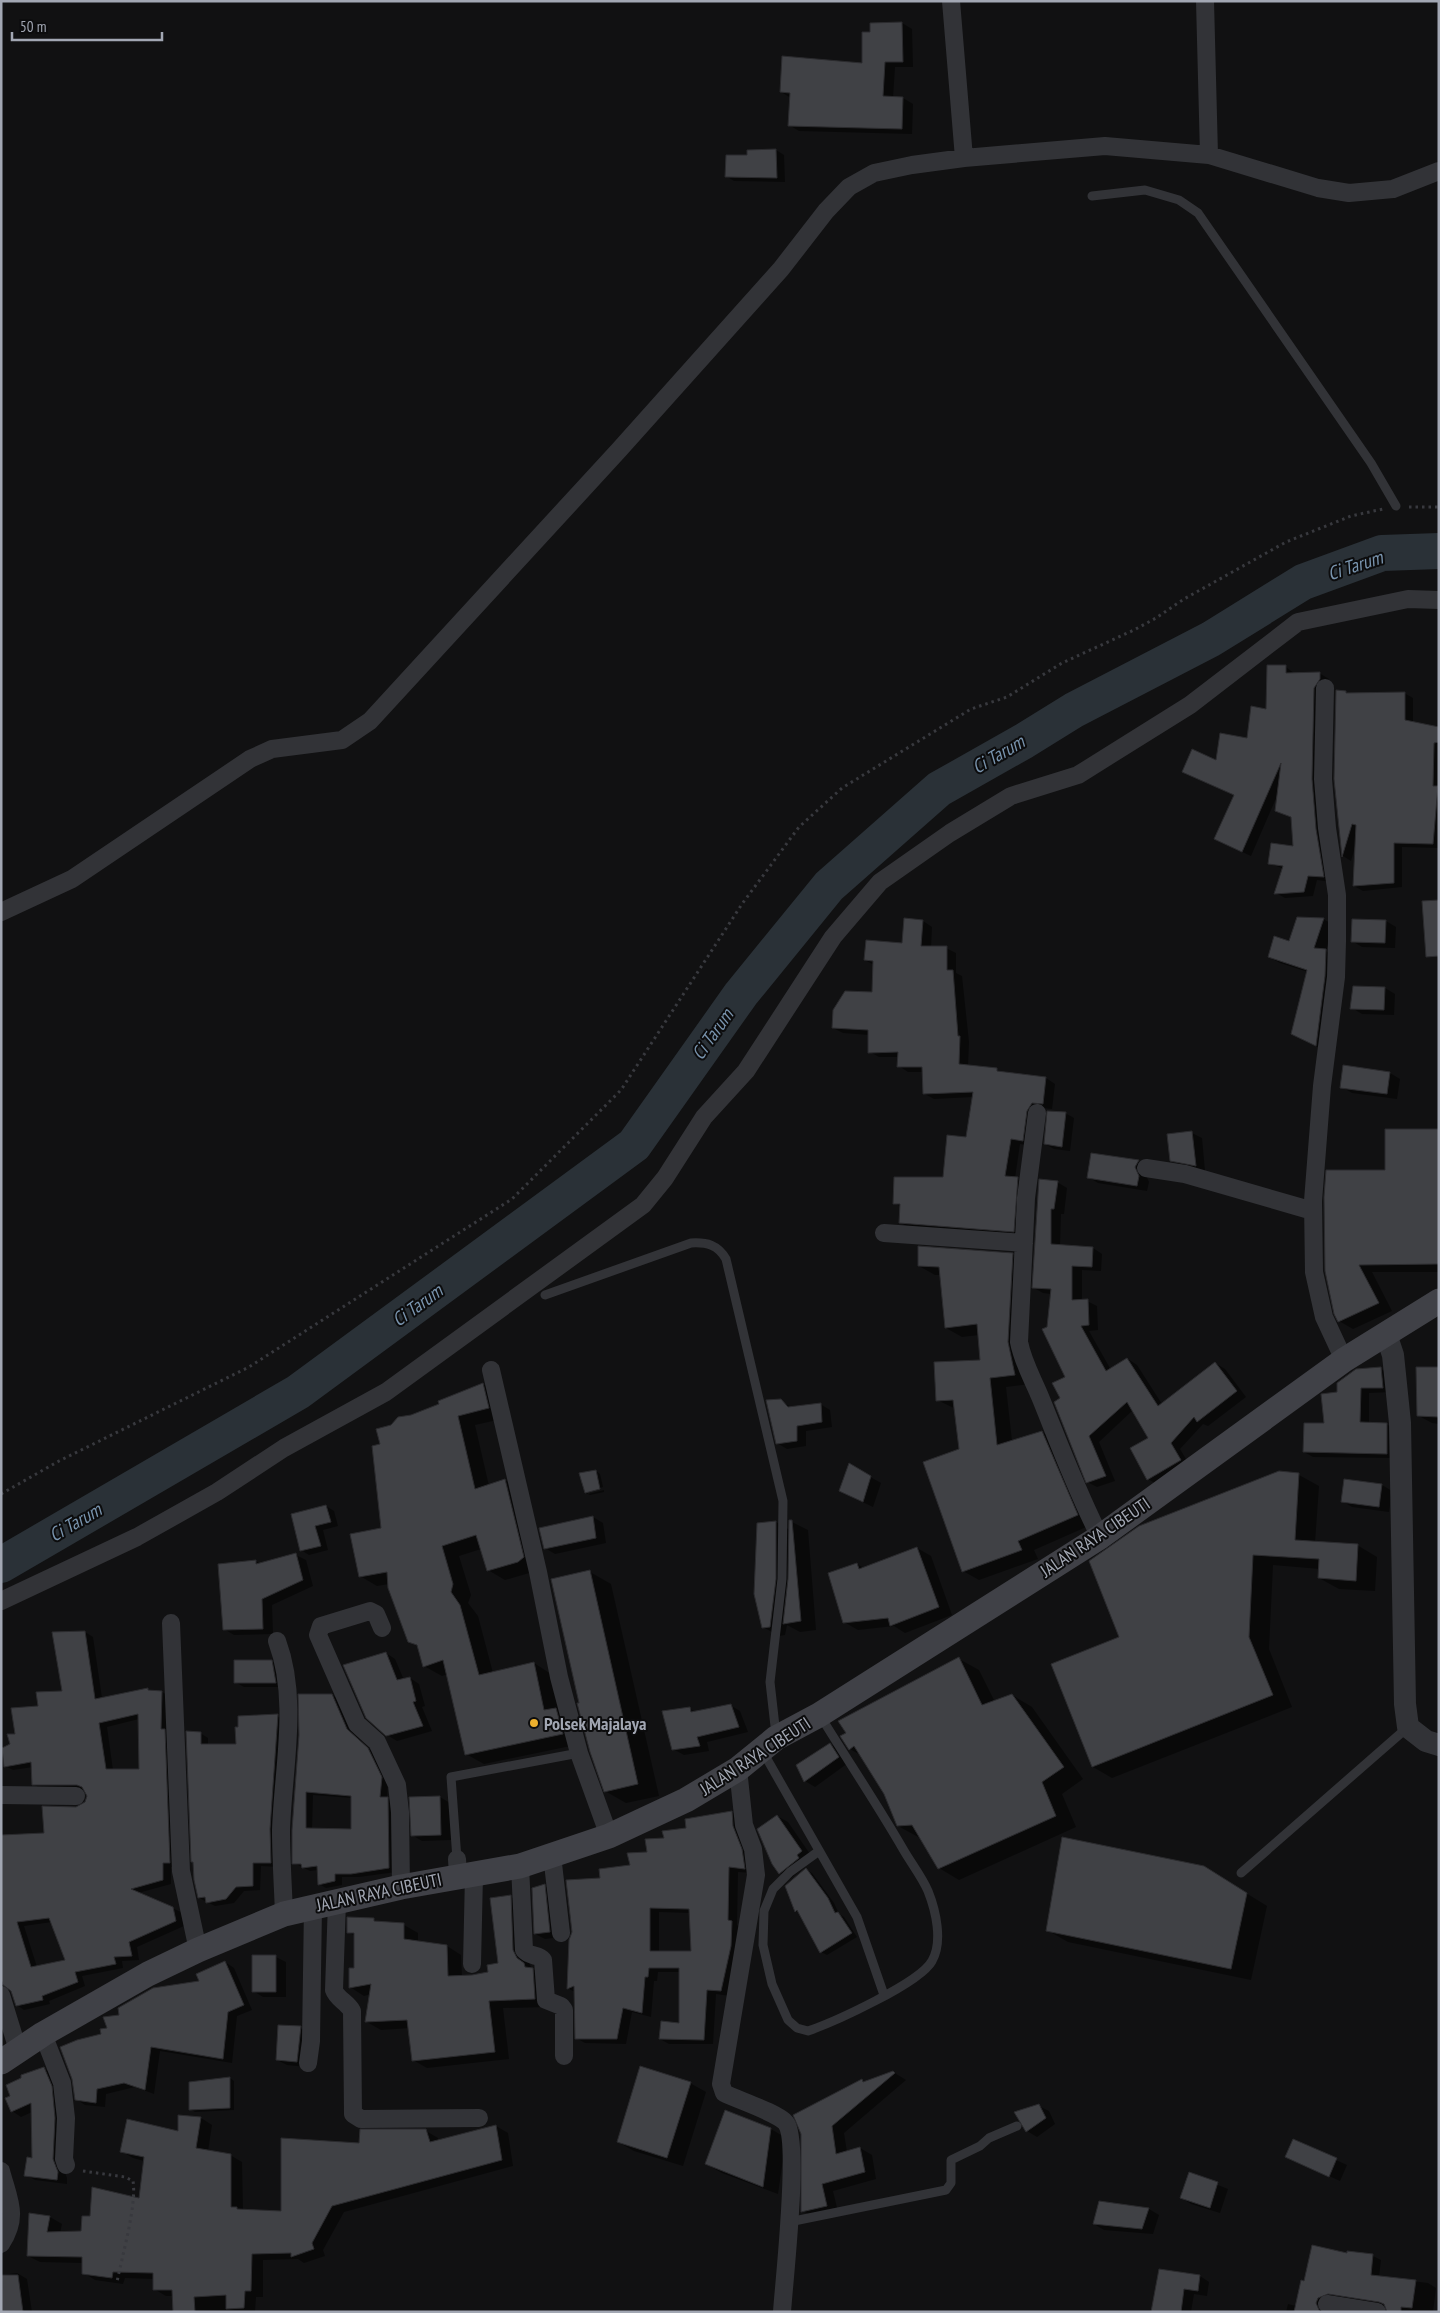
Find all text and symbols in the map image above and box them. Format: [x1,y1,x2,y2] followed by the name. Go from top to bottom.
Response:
[12,10,162,42] scale bar
[20,17,46,36] text: 50 m
[1324,544,1387,585] water label: Ci Tarum
[967,729,1030,779] water label: Ci Tarum
[686,1003,739,1064] water label: Ci Tarum
[387,1278,448,1331] water label: Ci Tarum
[1035,1492,1154,1583] street label: JALAN RAYA CIBEUTI
[44,1497,107,1547] water label: Ci Tarum
[544,1712,646,1735] place label: Polsek Majalaya
[695,1712,815,1801] street label: JALAN RAYA CIBEUTI
[528,1717,540,1729] marker: Polsek Majalaya
[313,1868,444,1917] street label: JALAN RAYA CIBEUTI

